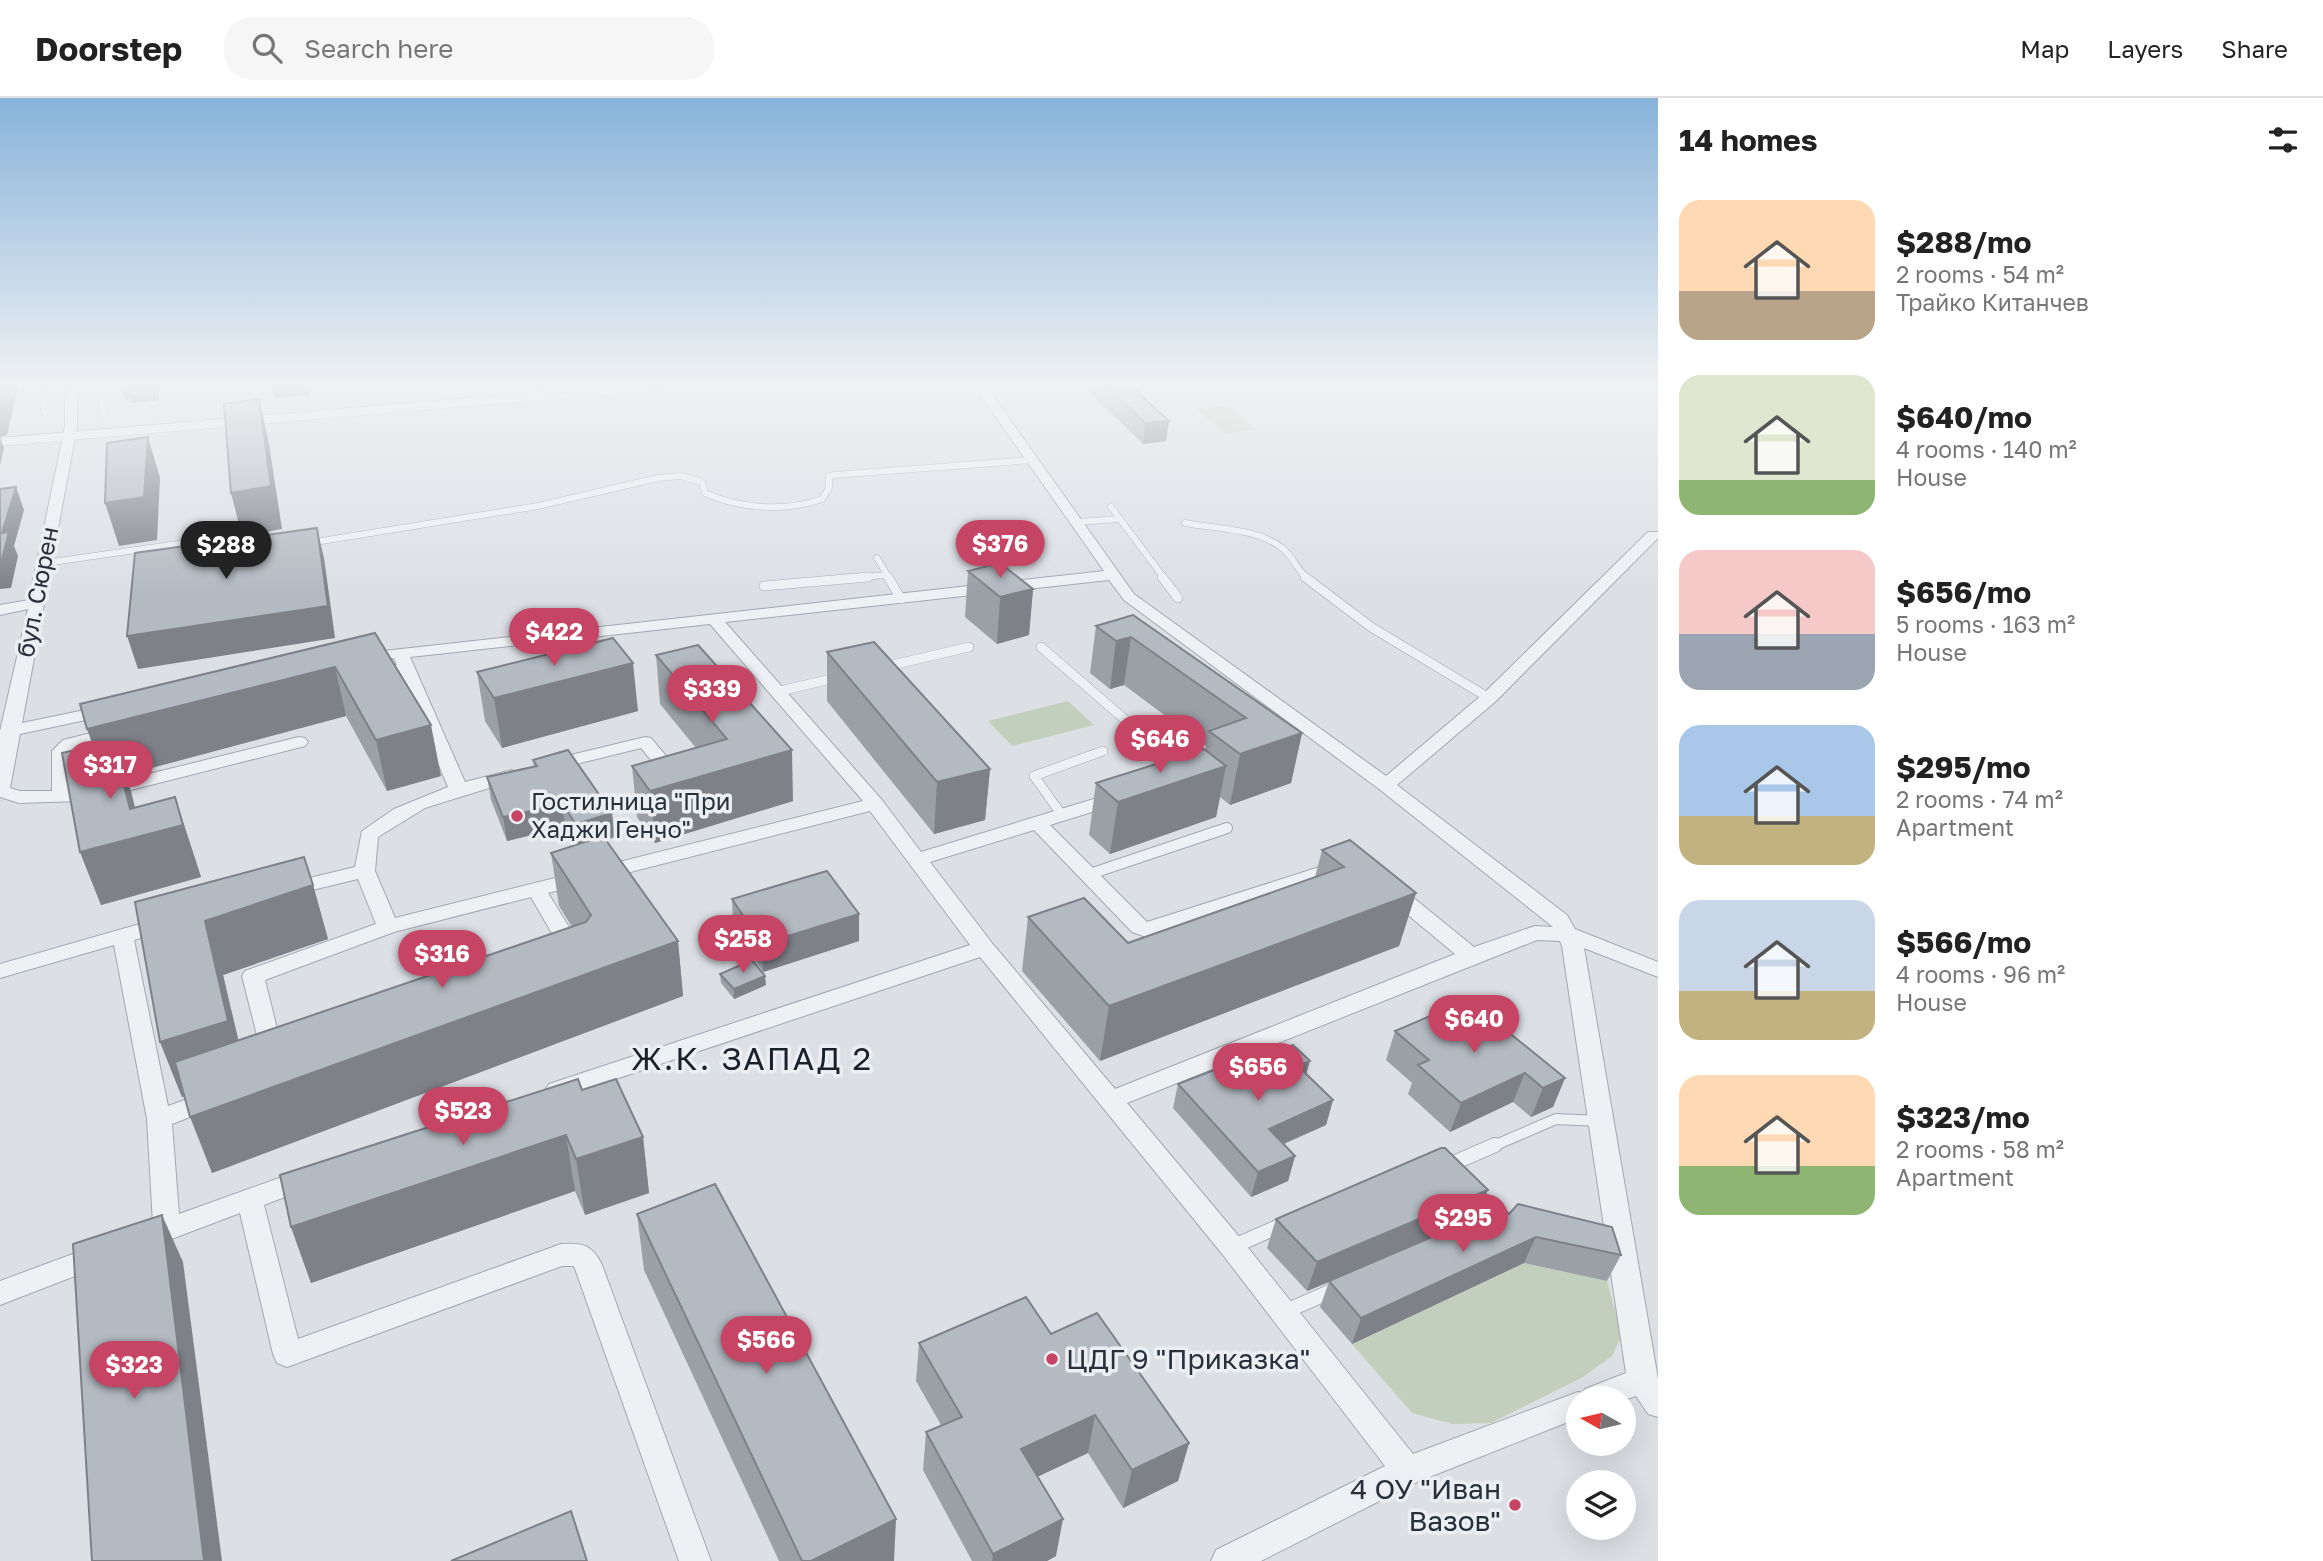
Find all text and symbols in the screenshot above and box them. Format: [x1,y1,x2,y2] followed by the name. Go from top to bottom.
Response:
[224,17,714,80] search box
[35,29,182,68] text: Doorstep
[248,29,286,67] icon: search
[304,33,453,64] text: Search here
[2020,34,2069,63] text: Map
[2107,34,2183,63] text: Layers
[2221,34,2288,63] text: Share
[2264,121,2302,159] icon: filters
[1679,122,1818,158] text: 14 homes
[1896,224,2031,260] text: $288/mo
[1735,228,1819,312] icon: home
[1896,260,2064,288] text: 2 rooms · 54 m²
[1896,288,2089,316] text: Трайко Китанчев
[1896,399,2032,435] text: $640/mo
[1735,403,1819,487] icon: home
[1896,435,2077,463] text: 4 rooms · 140 m²
[1896,463,1967,491] text: House
[959,520,1041,580] pin: $376
[185,522,267,581] pin: $288
[10,524,63,659] street label: бул. Сюрен
[972,529,1028,557] text: $376
[197,530,255,558] text: $288
[1896,574,2031,610] text: $656/mo
[1735,578,1819,662] icon: home
[513,608,595,668] pin: $422
[1896,610,2075,638] text: 5 rooms · 163 m²
[525,617,583,645] text: $422
[1896,638,1967,666] text: House
[671,666,753,725] pin: $339
[683,674,741,702] text: $339
[1119,716,1201,775] pin: $646
[1131,724,1190,752] text: $646
[69,742,151,801] pin: $317
[1896,749,2030,785] text: $295/mo
[83,750,137,778] text: $317
[1735,753,1819,837] icon: home
[1896,785,2063,813] text: 2 rooms · 74 m²
[531,786,730,843] place label: Гостилница "При Хаджи Генчо"
[509,808,525,824] marker: Гостилница "При Хаджи Генчо"
[1896,813,2014,841] text: Apartment
[702,916,784,975] pin: $258
[714,924,772,952] text: $258
[1896,924,2031,960] text: $566/mo
[1735,928,1819,1012] icon: home
[401,930,483,990] pin: $316
[414,939,470,967] text: $316
[1896,960,2065,988] text: 4 rooms · 96 m²
[1896,988,1967,1016] text: House
[1433,996,1515,1055] pin: $640
[1444,1004,1504,1032] text: $640
[631,1039,873,1077] district label: Ж.К. ЗАПАД 2
[1217,1044,1299,1103] pin: $656
[1229,1052,1287,1080] text: $656
[422,1088,504,1147] pin: $523
[434,1096,492,1124] text: $523
[1896,1099,2030,1135] text: $323/mo
[1735,1103,1819,1187] icon: home
[1896,1135,2064,1163] text: 2 rooms · 58 m²
[1896,1163,2014,1191] text: Apartment
[1422,1194,1504,1254] pin: $295
[1434,1203,1492,1231] text: $295
[725,1316,807,1376] pin: $566
[737,1325,795,1353] text: $566
[93,1342,175,1401] pin: $323
[1066,1342,1310,1375] place label: ЦДГ 9 "Приказка"
[105,1350,163,1378] text: $323
[1044,1351,1060,1367] marker: ЦДГ 9 "Приказка"
[1566,1386,1636,1456] north arrow
[1566,1386,1636,1540] map controls
[1566,1470,1636,1540] button: layers
[1350,1472,1501,1537] place label: 4 ОУ "Иван Вазов"
[1507,1497,1523,1513] marker: 4 ОУ "Иван Вазов"

